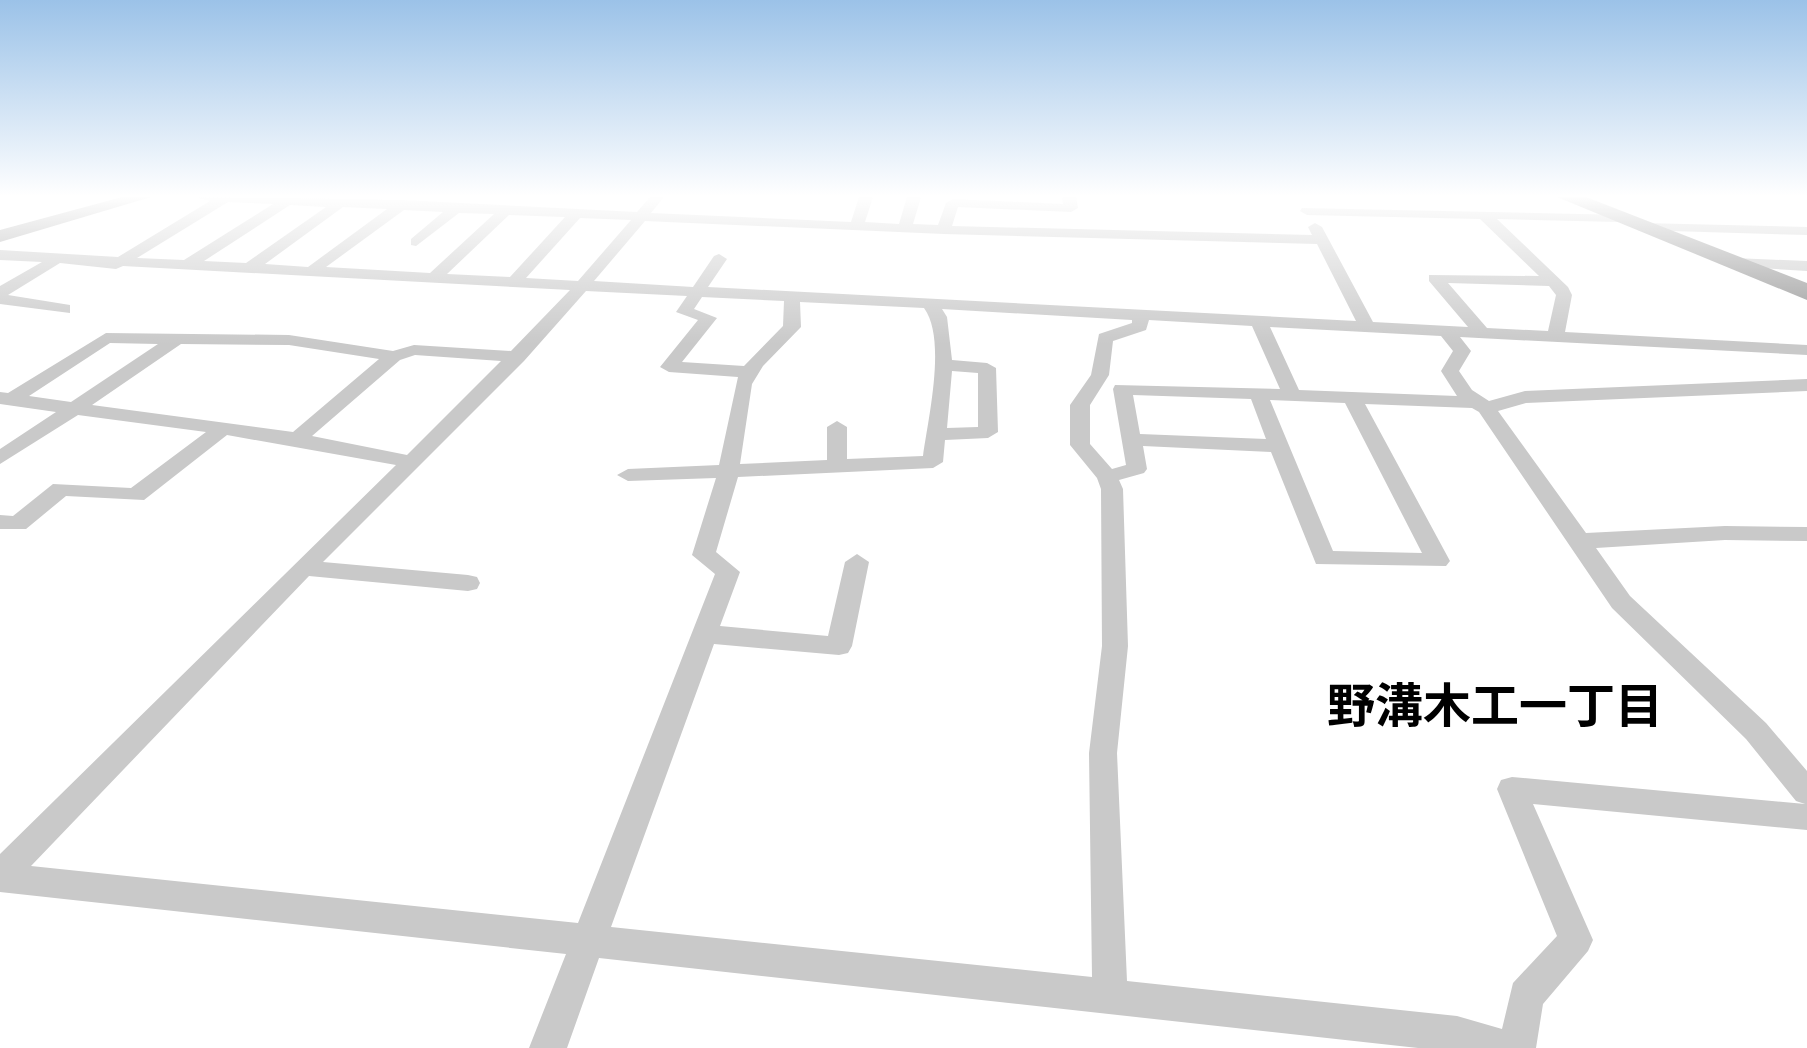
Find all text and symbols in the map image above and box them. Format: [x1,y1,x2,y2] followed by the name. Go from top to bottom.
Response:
[1327,681,1663,733] district label: 野溝木工一丁目

